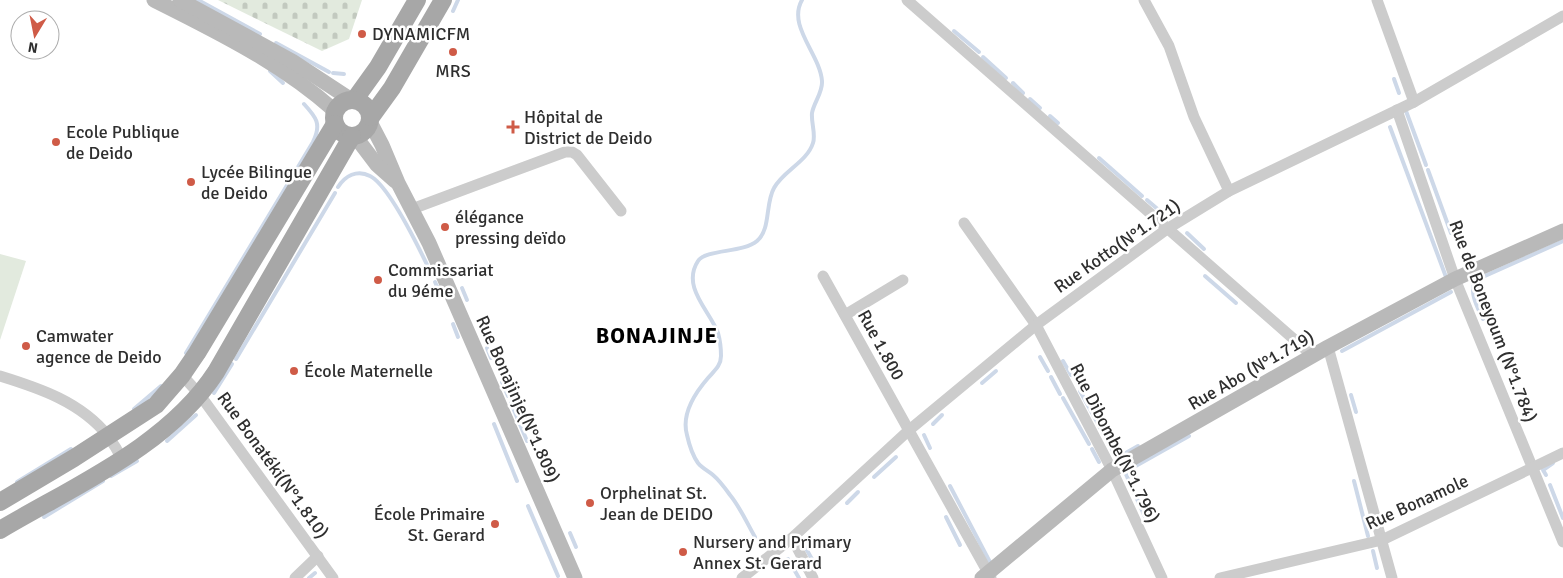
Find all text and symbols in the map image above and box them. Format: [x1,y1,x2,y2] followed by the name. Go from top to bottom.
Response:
[10,10,60,60] north arrow
[372,23,470,45] place label: DYNAMICFM
[356,28,368,40] marker: DYNAMICFM
[27,38,39,57] text: N
[447,46,459,58] marker: MRS
[435,60,471,82] place label: MRS
[524,106,652,149] place label: Hôpital de District de Deido
[506,120,520,134] marker: Hôpital de District de Deido
[66,121,180,164] place label: Ecole Publique de Deido
[50,136,62,148] marker: Ecole Publique de Deido
[201,161,312,204] place label: Lycée Bilingue de Deido
[185,176,197,188] marker: Lycée Bilingue de Deido
[1050,194,1184,298] street label: Rue Kotto(N°1.721)
[455,206,566,249] place label: élégance pressing deïdo
[1444,217,1542,425] street label: Rue de Boneyoum (N°1.784)
[439,221,451,233] marker: élégance pressing deïdo
[388,259,494,302] place label: Commissariat du 9éme
[372,274,384,286] marker: Commissariat du 9éme
[853,306,909,384] street label: Rue 1.800
[471,312,565,486] street label: Rue Bonajinje(N°1.809)
[596,322,718,349] district label: BONAJINJE
[36,325,162,368] place label: Camwater agence de Deido
[1184,325,1318,415] street label: Rue Abo (N°1.719)
[20,340,32,352] marker: Camwater agence de Deido
[304,360,433,382] place label: École Maternelle
[1065,360,1165,526] street label: Rue Dibombe(N°1.796)
[288,365,300,377] marker: École Maternelle
[212,388,334,542] street label: Rue Bonatéki(N°1.810)
[1362,470,1472,534] street label: Rue Bonamole
[600,482,713,525] place label: Orphelinat St. Jean de DEIDO
[584,497,596,509] marker: Orphelinat St. Jean de DEIDO
[374,503,485,546] place label: École Primaire St. Gerard
[489,518,501,530] marker: École Primaire St. Gerard
[693,531,852,574] place label: Nursery and Primary Annex St. Gerard
[677,546,689,558] marker: Nursery and Primary Annex St. Gerard

